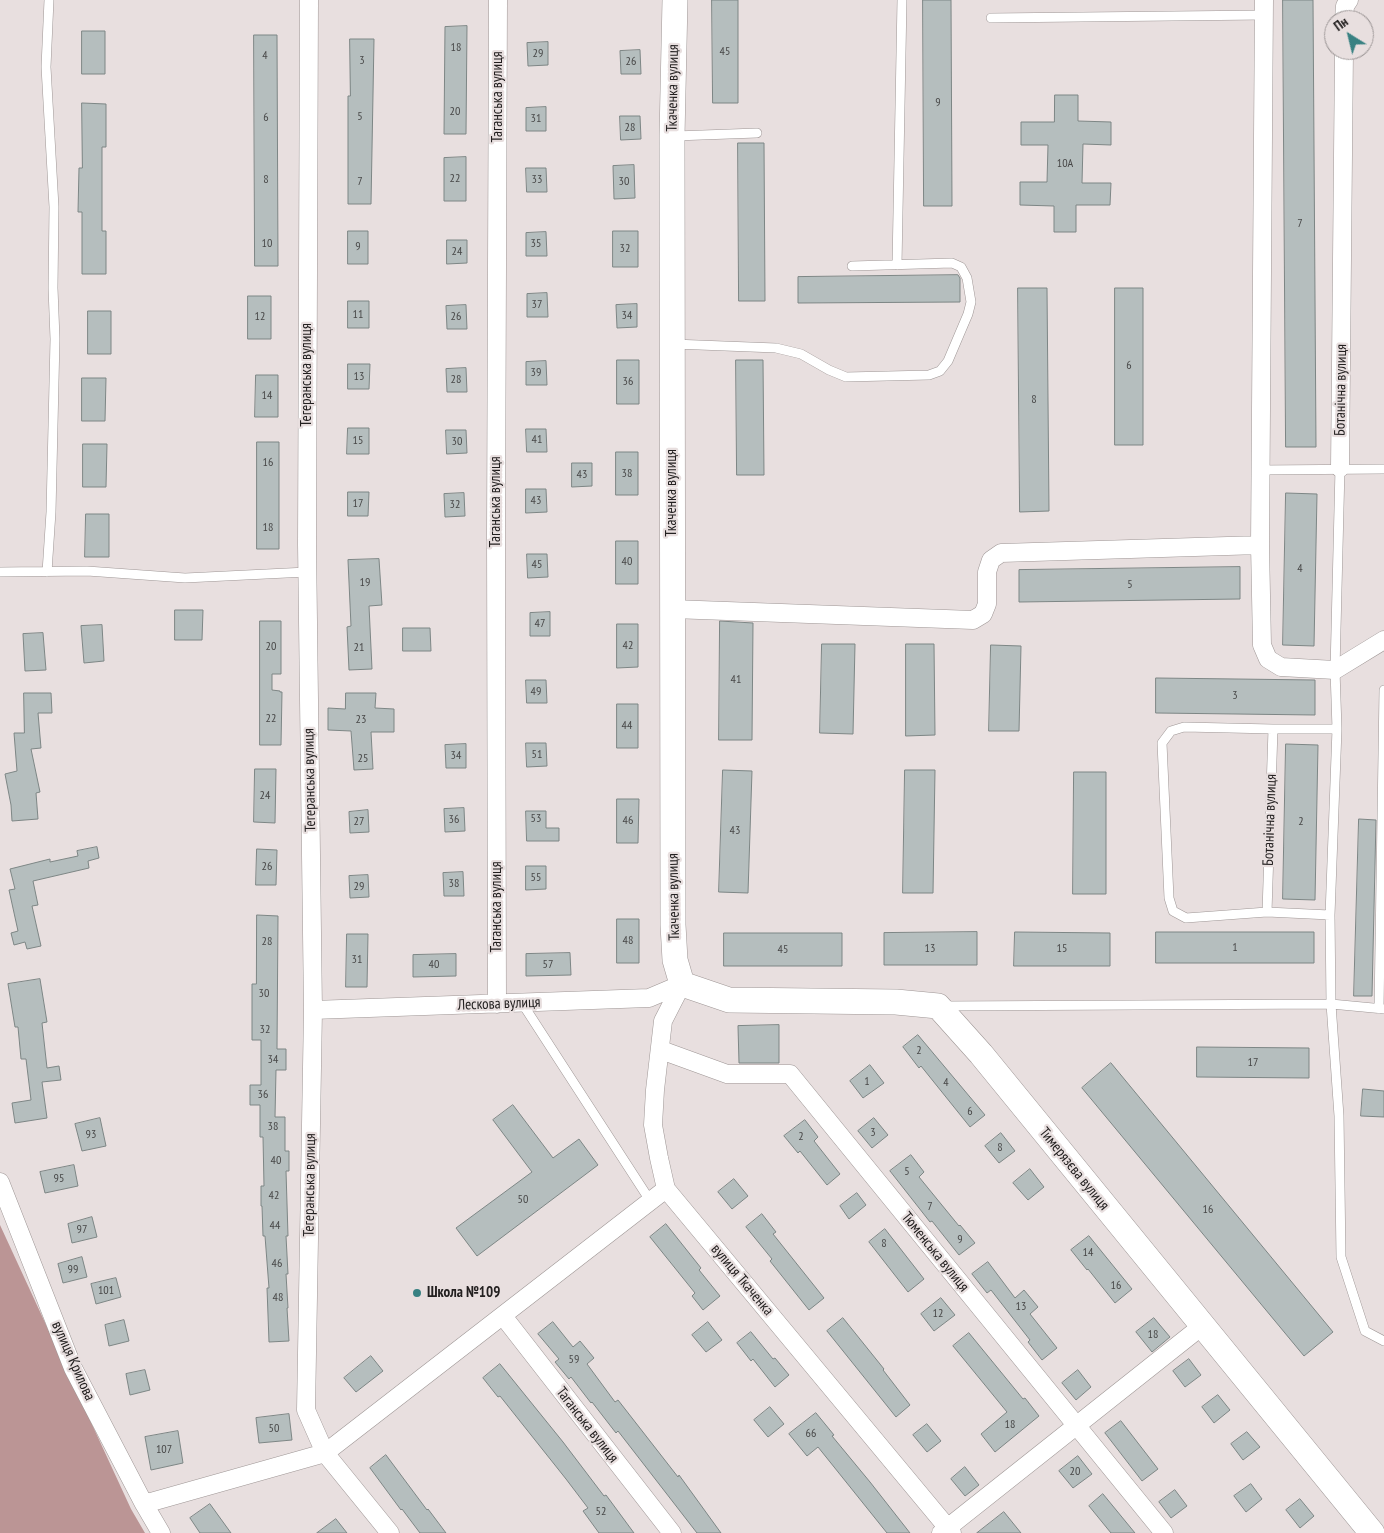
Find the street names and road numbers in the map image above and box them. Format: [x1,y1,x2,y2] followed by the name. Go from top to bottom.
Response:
[663,44,683,132] street label: Ткаченка вулиця
[489,52,507,142] street label: Таганська вулиця
[298,323,316,427] street label: Тегеранська вулиця
[1331,344,1351,436] street label: Ботанічна вулиця
[663,449,681,537] street label: Ткаченка вулиця
[487,457,505,547] street label: Таганська вулиця
[300,728,320,832] street label: Тегеранська вулиця
[1259,774,1281,866] street label: Ботанічна вулиця
[664,853,684,941] street label: Ткаченка вулиця
[488,862,506,952] street label: Таганська вулиця
[457,994,541,1014] street label: Лескова вулиця
[1035,1124,1113,1214] street label: Тимерязєва вулиця
[300,1133,320,1237] street label: Тегеранська вулиця
[897,1209,973,1295] street label: Тюменська вулиця
[707,1241,777,1319] street label: вулиця Ткаченка
[48,1319,98,1403] street label: вулиця Крилова
[552,1384,622,1466] street label: Таганська вулиця

